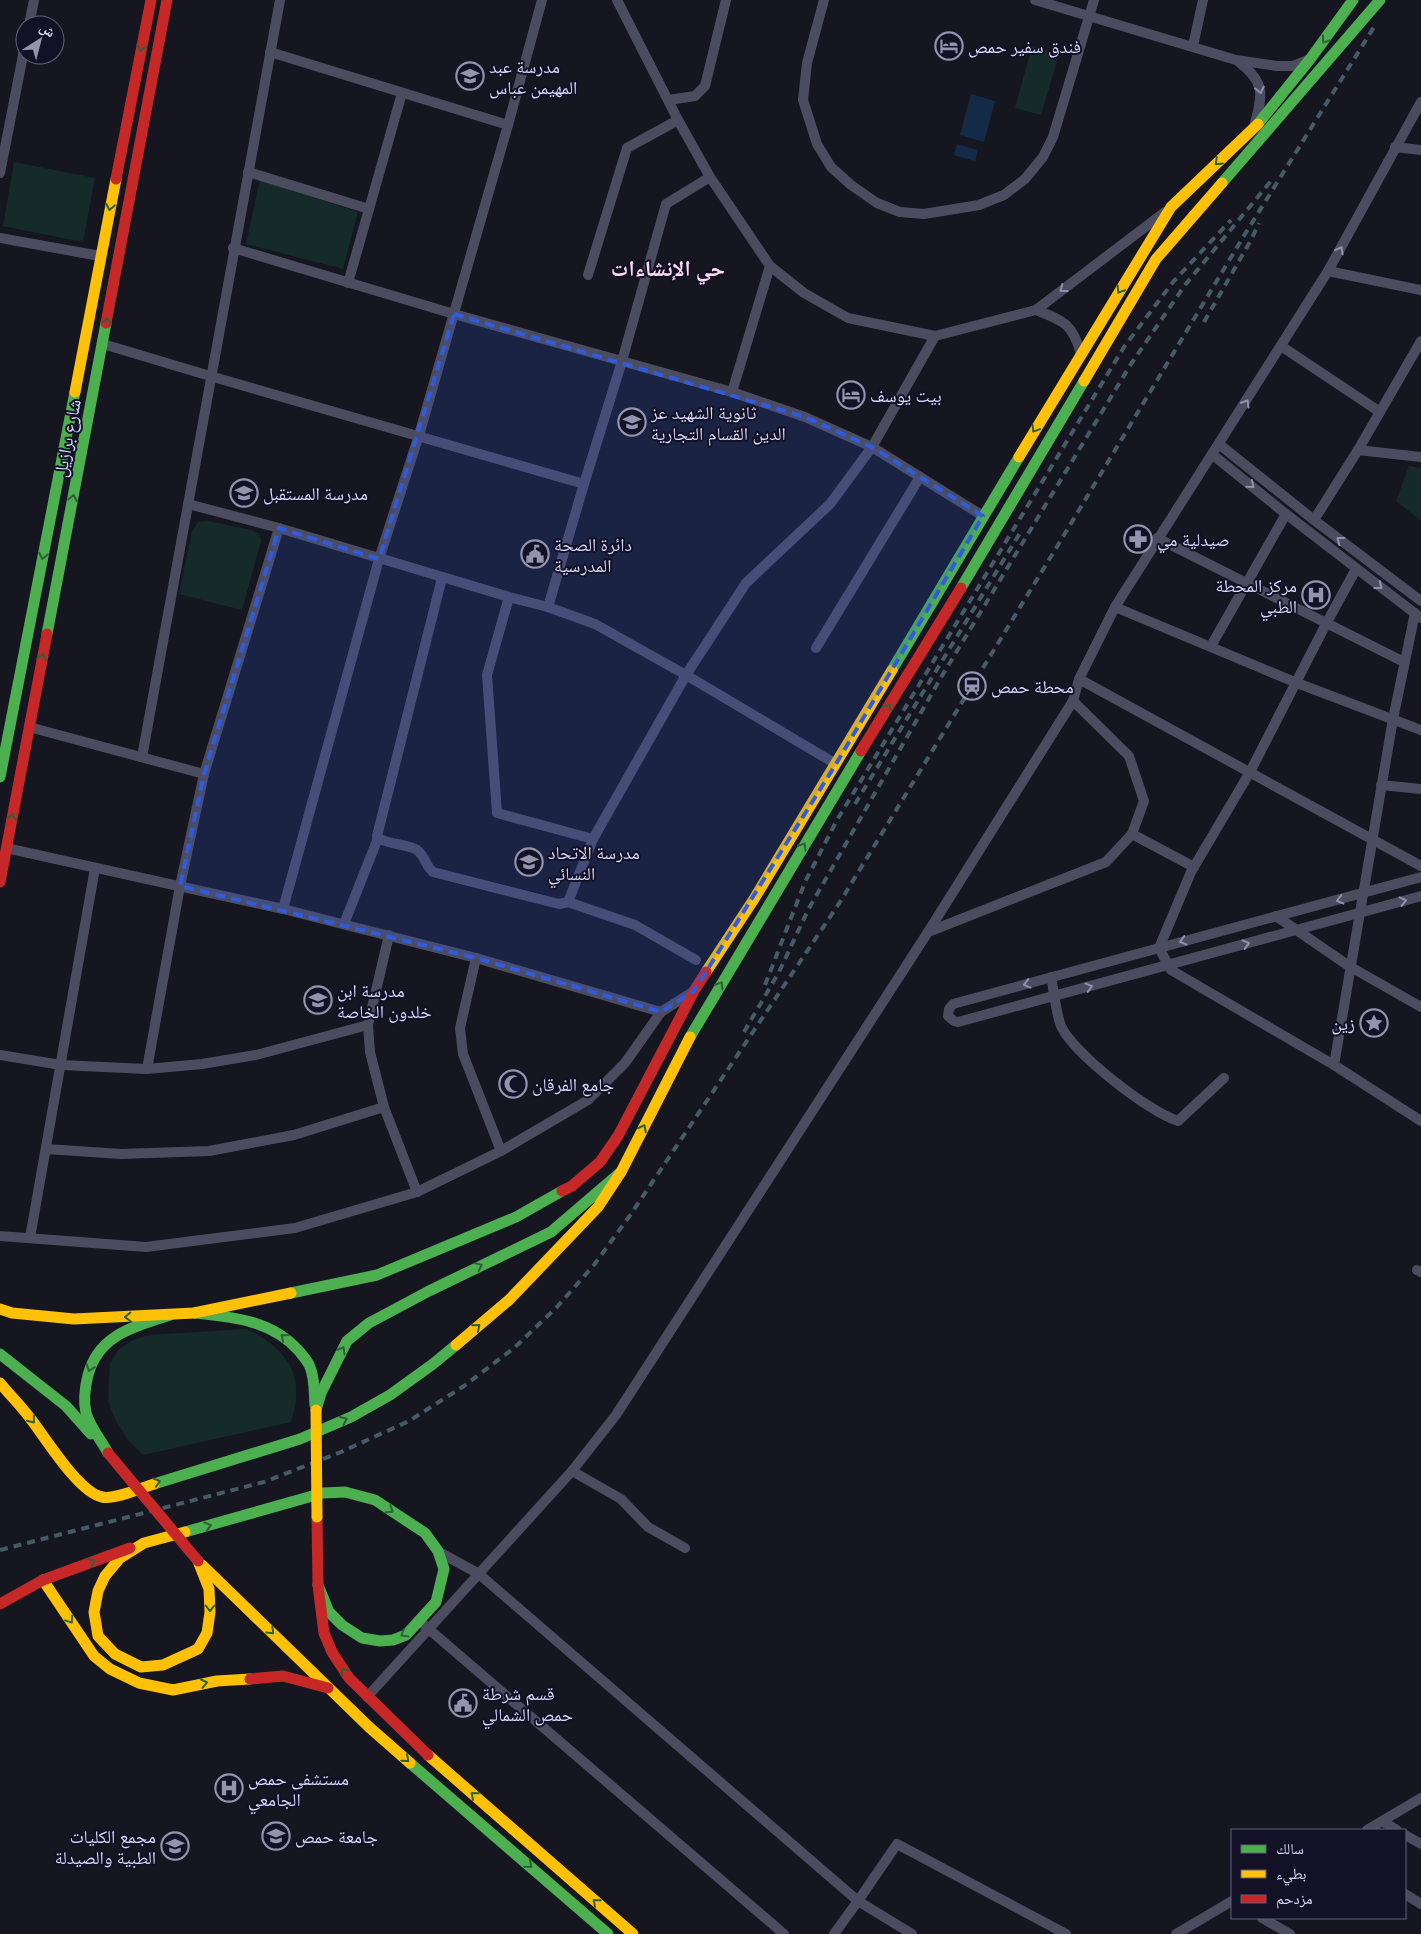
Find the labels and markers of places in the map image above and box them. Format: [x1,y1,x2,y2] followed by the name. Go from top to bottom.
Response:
[934,31,964,61] hotel icon: فندق سفير حمص
[968,36,1081,58] place label: فندق سفير حمص
[489,56,577,99] place label: مدرسة عبد المهيمن عباس
[455,61,485,91] school or university icon: مدرسة عبد المهيمن عباس
[836,380,866,410] hotel icon: بيت يوسف
[870,385,942,406] place label: بيت يوسف
[650,402,786,446] place label: ثانوية الشهيد عز الدين القسام التجارية
[617,407,647,437] school or university icon: ثانوية الشهيد عز الدين القسام التجارية
[229,478,259,508] school or university icon: مدرسة المستقبل
[263,483,368,505] place label: مدرسة المستقبل
[1123,524,1153,554] pharmacy icon: صيدلية مي
[1157,529,1230,554] place label: صيدلية مي
[554,534,632,576] place label: دائرة الصحة المدرسية
[520,539,550,569] public building icon: دائرة الصحة المدرسية
[1215,575,1297,621] place label: مركز المحطة الطبي
[1301,580,1331,610] hospital icon: مركز المحطة الطبي
[957,671,987,701] station icon: محطة حمص
[991,676,1074,698] place label: محطة حمص
[548,842,640,888] place label: مدرسة الاتحاد النسائي
[514,847,544,877] school or university icon: مدرسة الاتحاد النسائي
[337,980,432,1023] place label: مدرسة ابن خلدون الخاصة
[303,985,333,1015] school or university icon: مدرسة ابن خلدون الخاصة
[1359,1008,1389,1038] place icon: زين
[1331,1013,1355,1035] place label: زين
[498,1069,528,1099] mosque icon: جامع الفرقان
[532,1074,614,1097] place label: جامع الفرقان
[482,1683,573,1729] place label: قسم شرطة حمص الشمالي
[448,1688,478,1718] public building icon: قسم شرطة حمص الشمالي
[248,1768,349,1814] place label: مستشفى حمص الجامعي
[214,1773,244,1803] hospital icon: مستشفى حمص الجامعي
[261,1821,291,1851] school or university icon: جامعة حمص
[55,1826,156,1868] place label: مجمع الكليات الطبية والصيدلة
[295,1826,378,1848] place label: جامعة حمص
[160,1831,190,1861] school or university icon: مجمع الكليات الطبية والصيدلة

